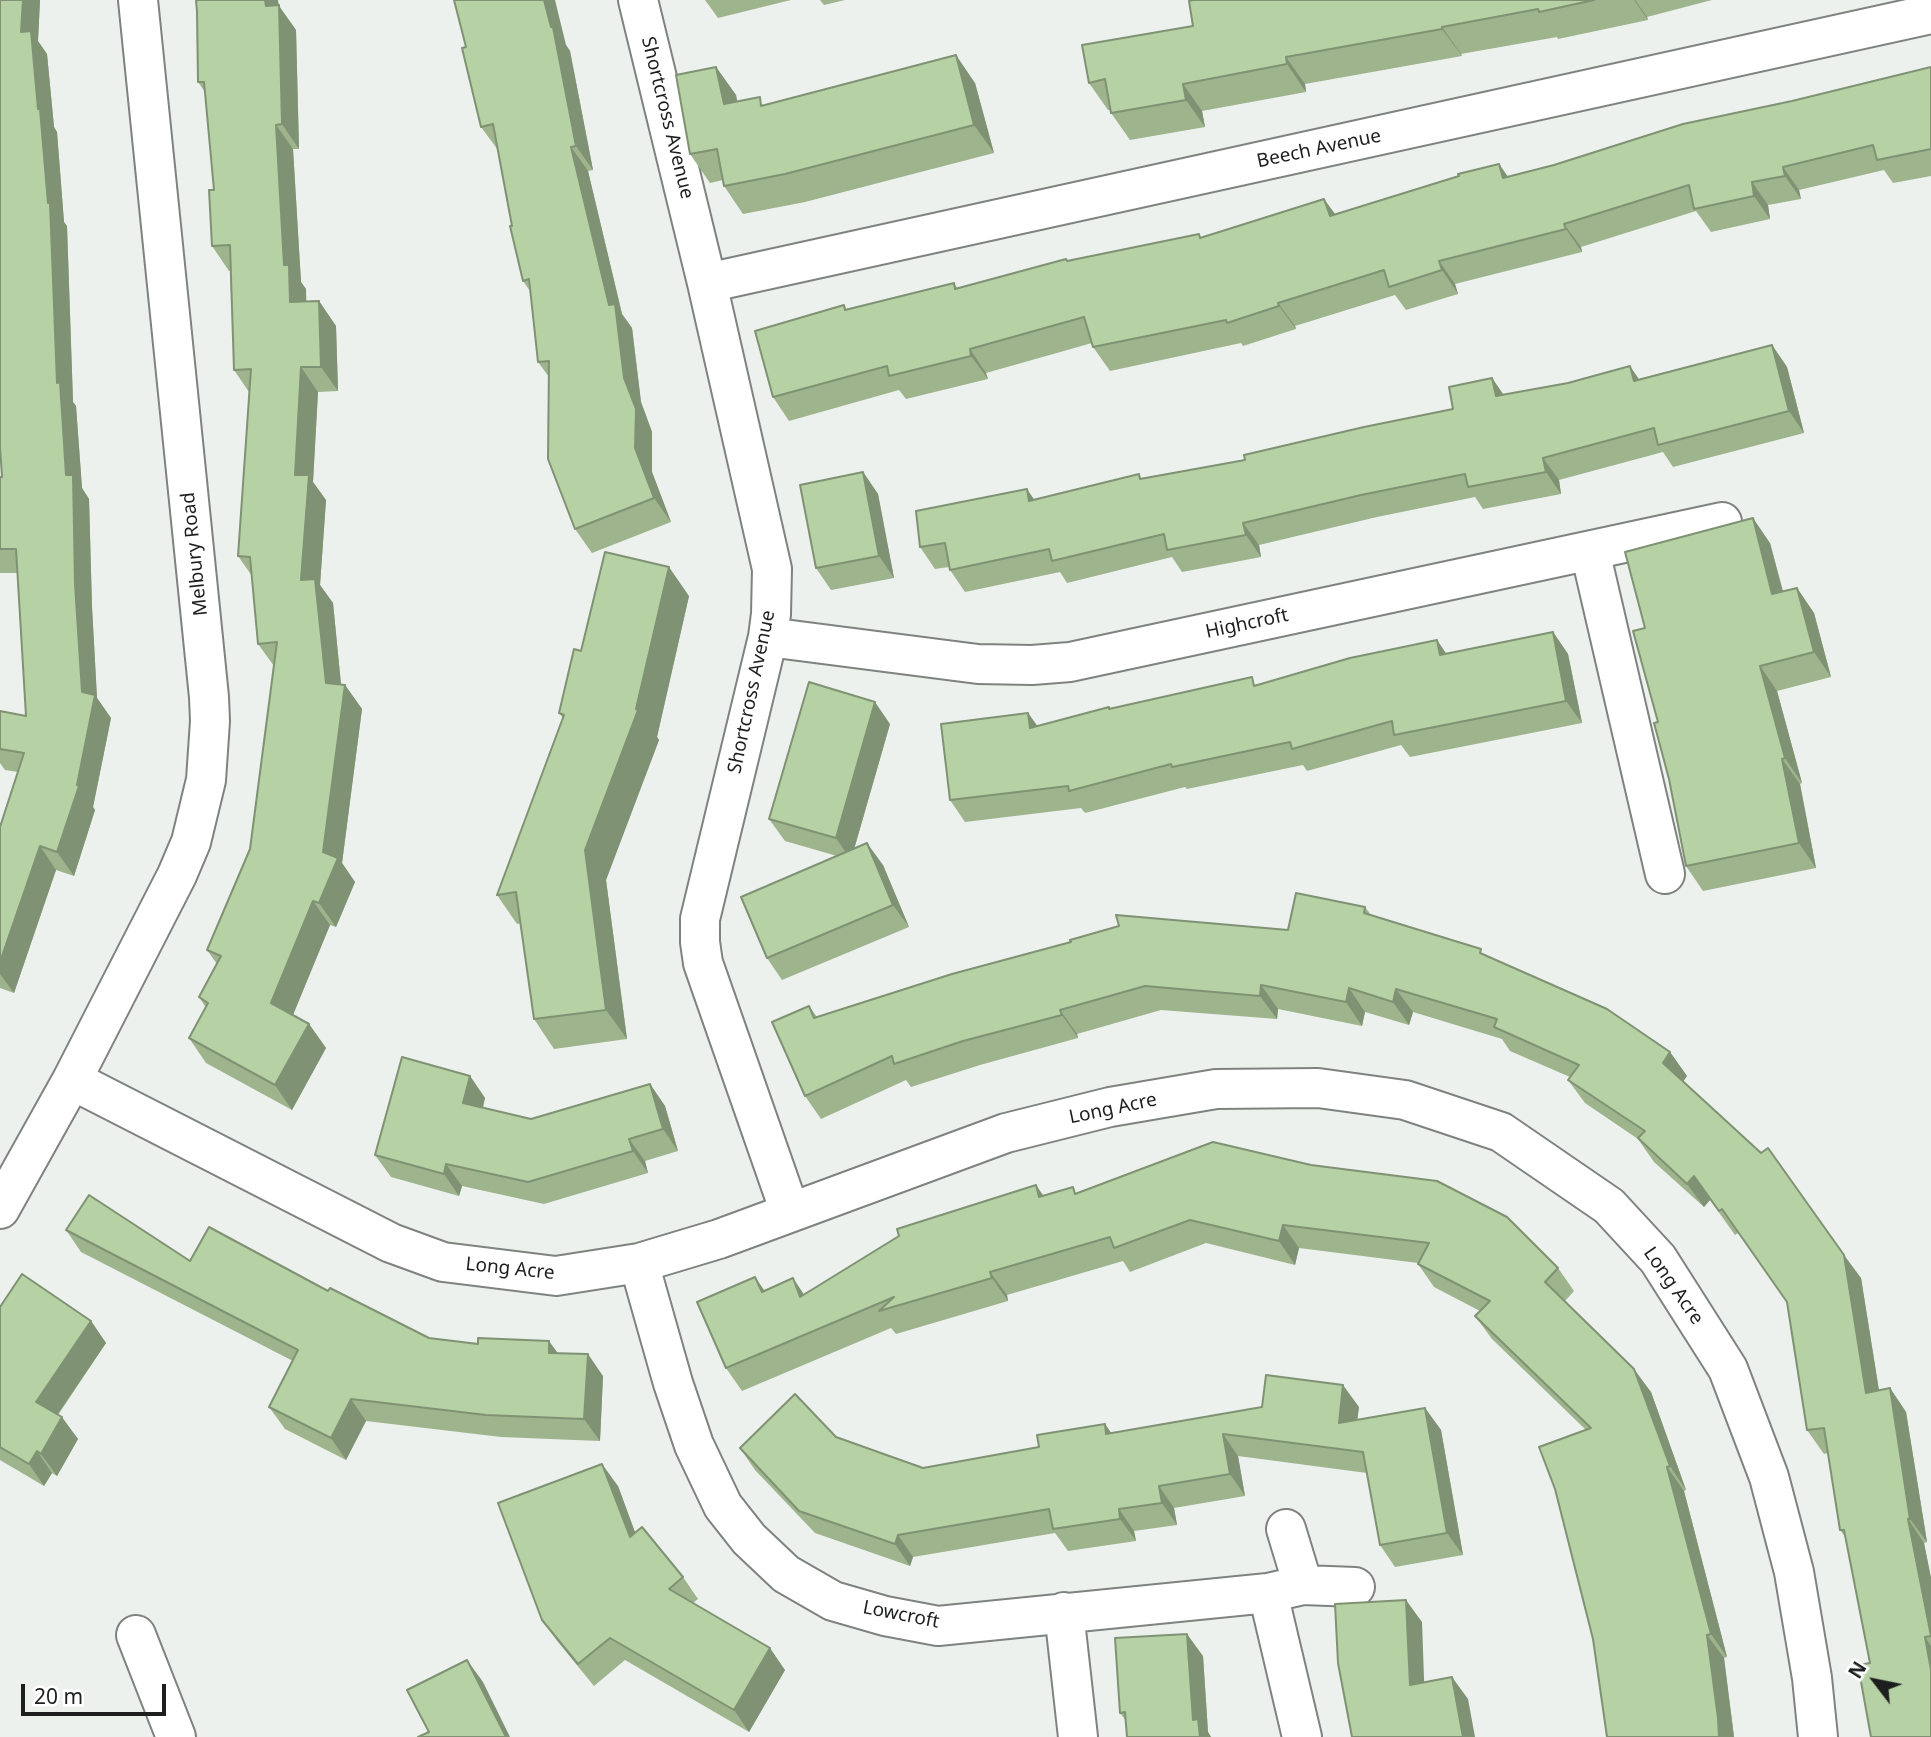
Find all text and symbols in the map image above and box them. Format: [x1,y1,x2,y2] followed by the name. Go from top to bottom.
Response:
[636,35,698,201] street label: Shortcross Avenue
[1255,125,1383,173] street label: Beech Avenue
[177,491,213,617] street label: Melbury Road
[1204,604,1290,644] street label: Highcroft
[724,608,780,776] street label: Shortcross Avenue
[1067,1089,1159,1129] street label: Long Acre
[1638,1243,1708,1329] street label: Long Acre
[464,1253,556,1285] street label: Long Acre
[861,1596,941,1634] street label: Lowcroft
[1840,1646,1910,1716] north arrow
[1842,1656,1872,1683] text: N
[24,1670,170,1714] scale bar
[34,1682,83,1710] text: 20 m

